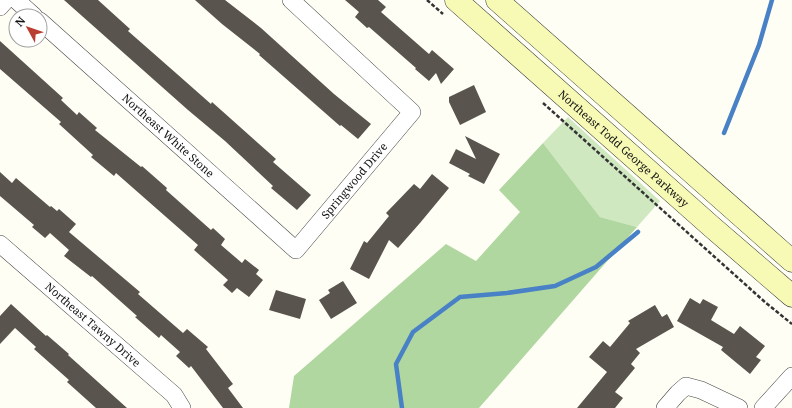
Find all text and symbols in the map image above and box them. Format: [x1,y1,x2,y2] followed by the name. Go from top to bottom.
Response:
[8,8,48,48] north arrow
[11,13,29,29] text: N
[555,86,693,211] street label: Northeast Todd George Parkway
[119,90,218,180] street label: Northeast White Stone
[317,139,390,222] street label: Springwood Drive
[42,279,144,370] street label: Northeast Tawny Drive

